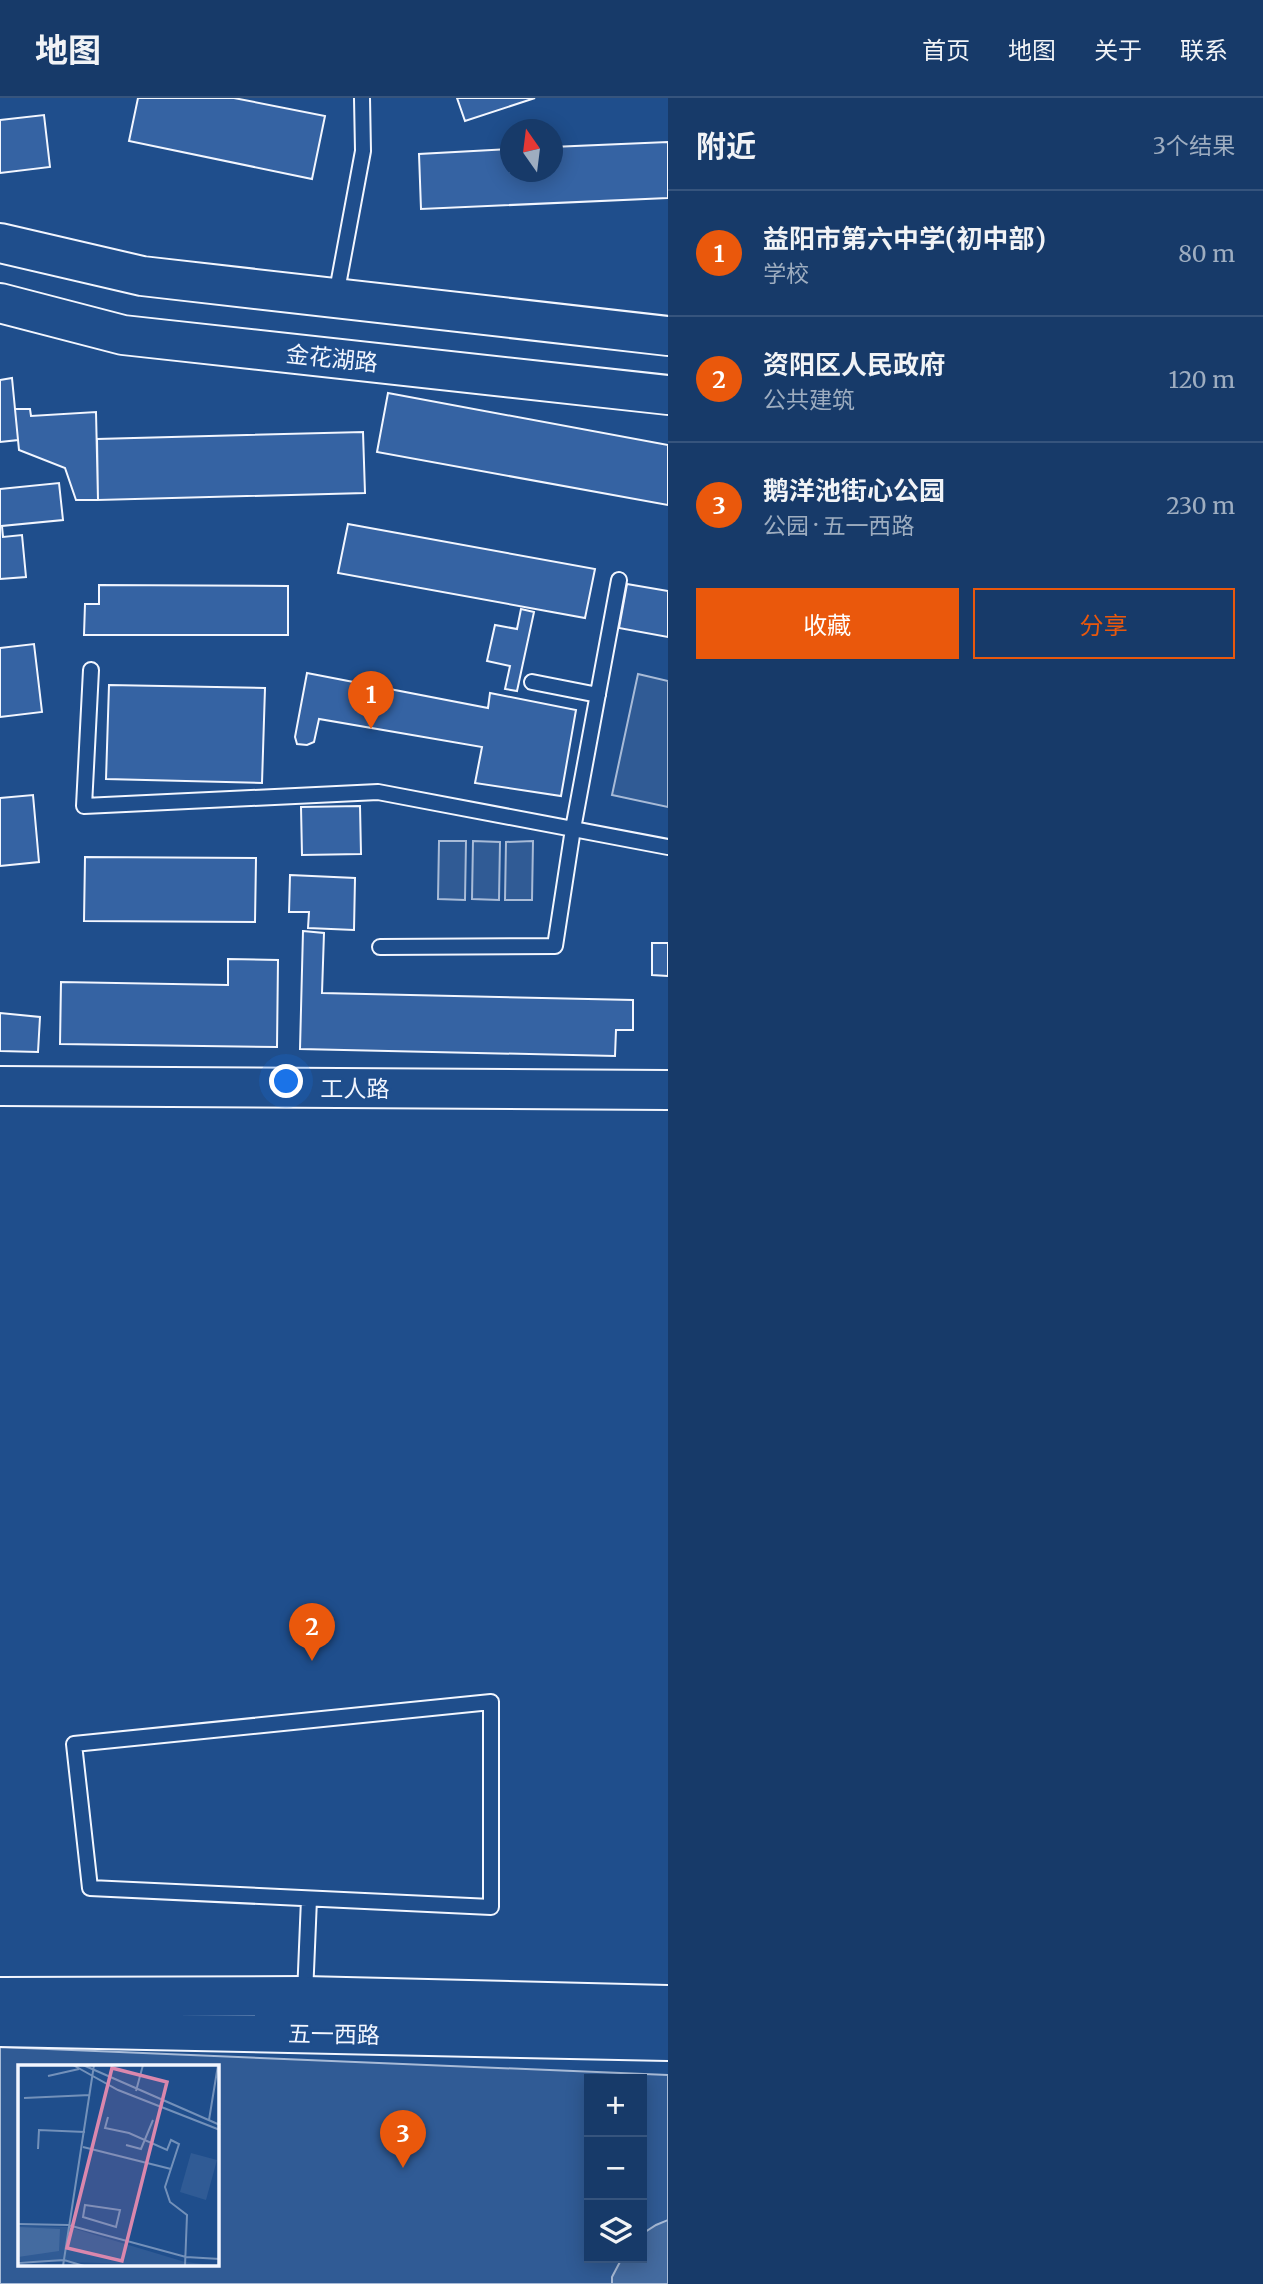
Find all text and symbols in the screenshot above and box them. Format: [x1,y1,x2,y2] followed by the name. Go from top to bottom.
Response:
[35,30,101,71] text: 地图
[922,35,970,66] text: 首页
[1008,35,1056,66] text: 地图
[1094,35,1142,66] text: 关于
[1180,35,1228,66] text: 联系
[500,119,563,182] north arrow
[696,127,756,165] text: 附近
[1153,131,1235,160] text: 3个结果
[763,222,1046,255] text: 益阳市第六中学(初中部)
[714,239,724,268] text: 1
[1178,239,1235,268] text: 80 m
[763,259,809,288] text: 学校
[285,339,379,377] street label: 金花湖路
[763,348,945,381] text: 资阳区人民政府
[712,365,726,394] text: 2
[1169,365,1235,394] text: 120 m
[763,385,855,414] text: 公共建筑
[763,474,945,507] text: 鹅洋池街心公园
[712,491,726,520] text: 3
[1166,491,1235,520] text: 230 m
[763,511,915,540] text: 公园 · 五一西路
[696,588,959,659] button: 收藏
[973,588,1235,659] button: 分享
[348,671,394,729] pin: 1
[269,1064,303,1098] your location
[321,1074,390,1103] street label: 工人路
[289,1603,335,1661] pin: 2
[288,2019,380,2049] street label: 五一西路
[18,2065,219,2266] inset map
[584,2074,647,2263] map controls
[584,2074,647,2137] button: +
[380,2110,426,2168] pin: 3
[584,2137,647,2200] button: −
[584,2200,647,2263] button: layers

